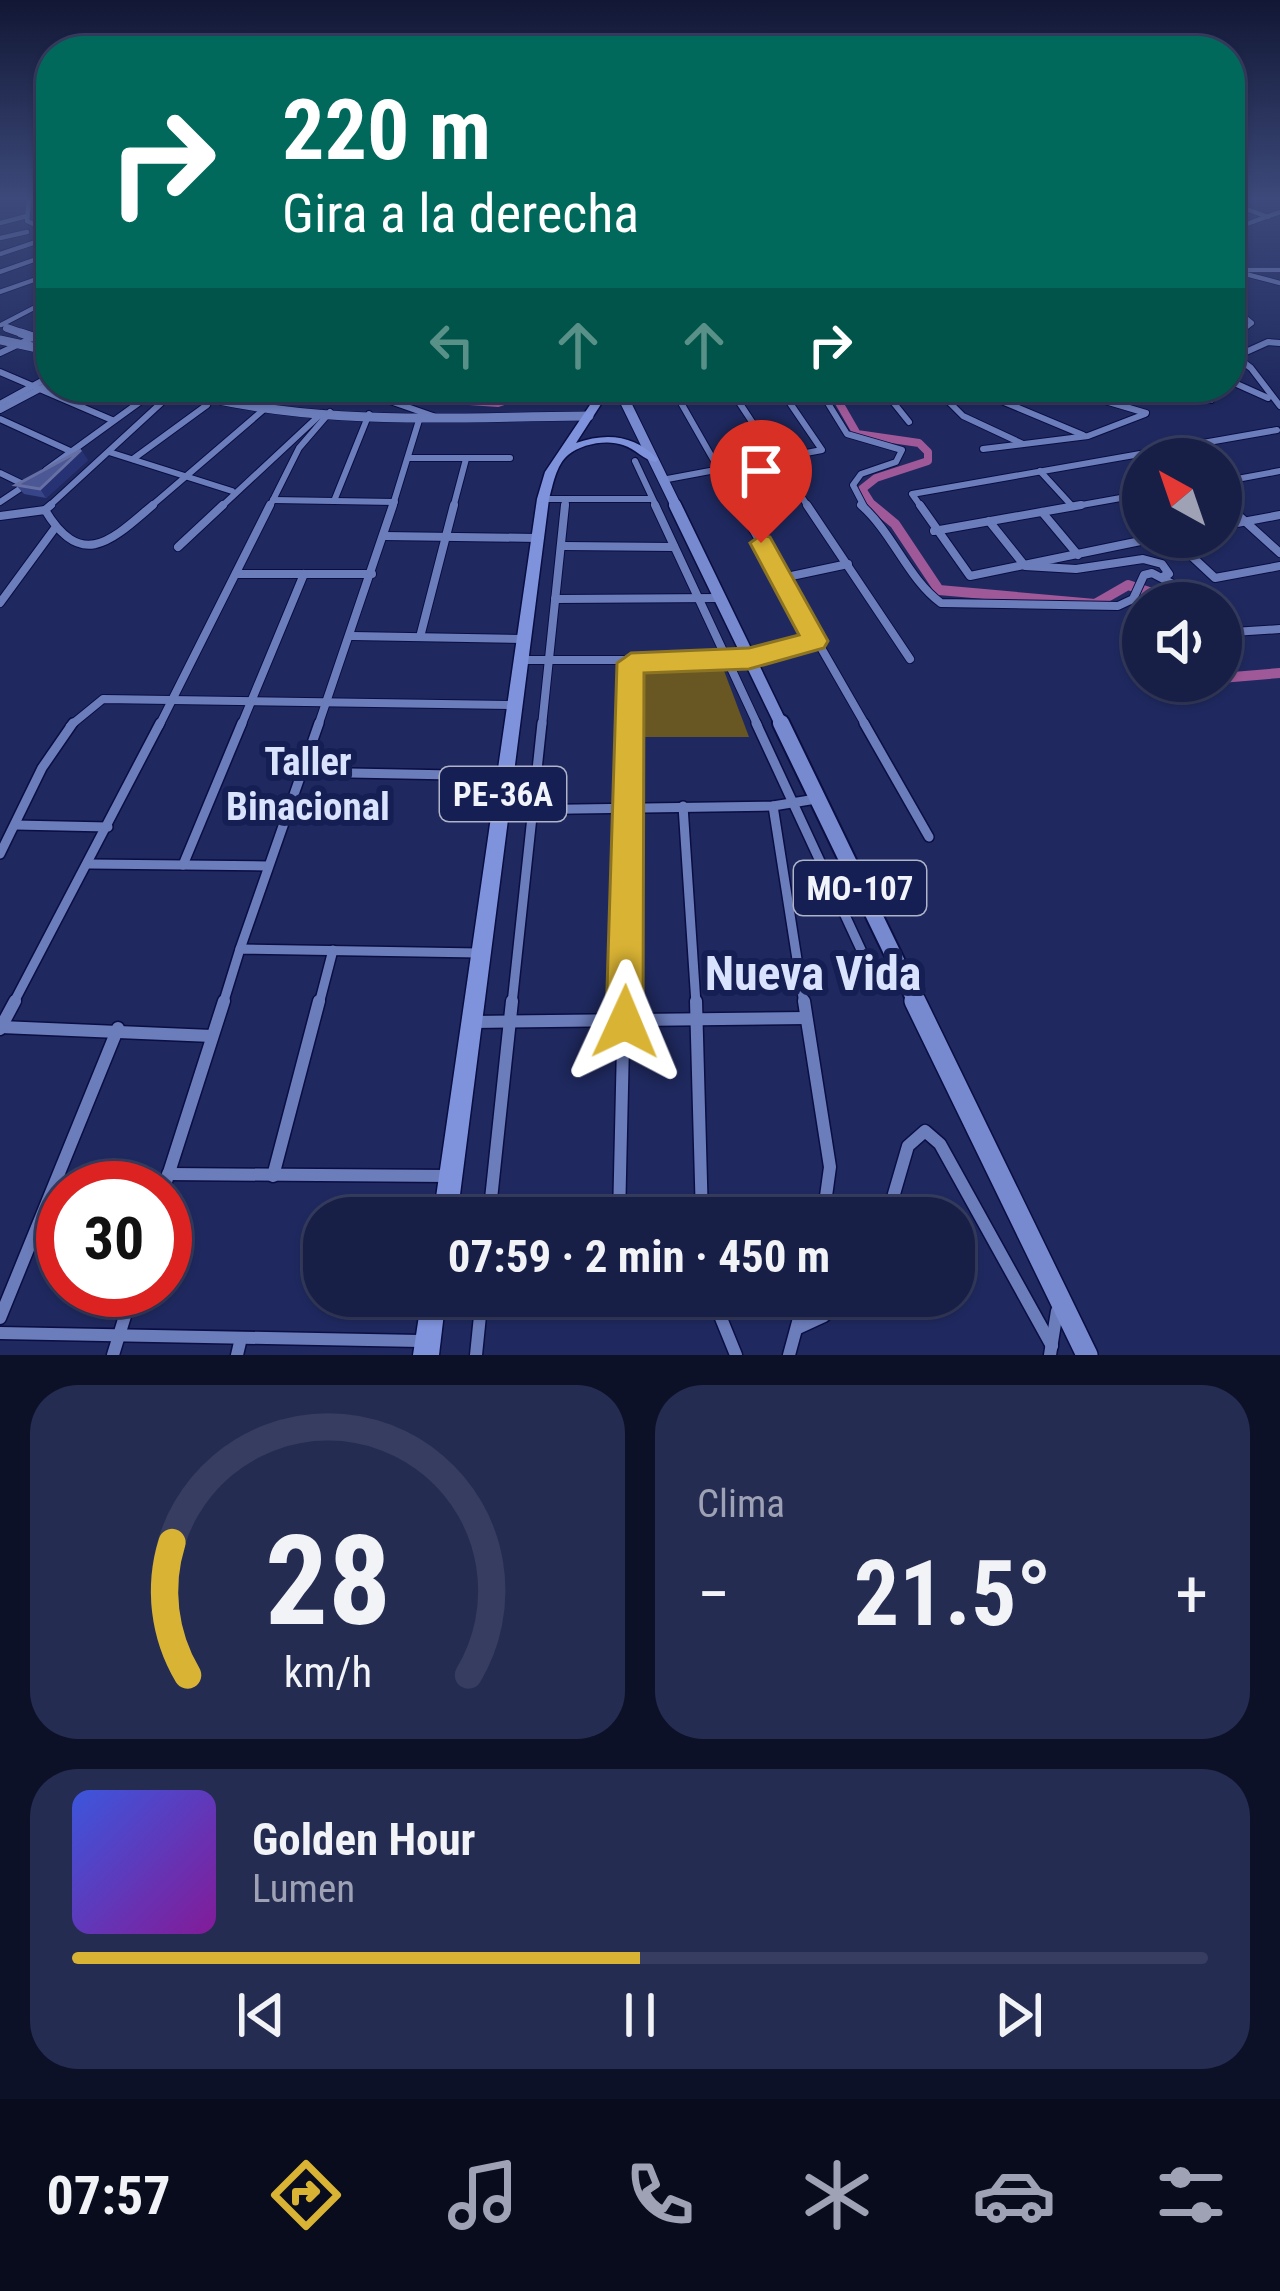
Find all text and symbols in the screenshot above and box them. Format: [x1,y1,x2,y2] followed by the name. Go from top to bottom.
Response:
[282,81,491,180] text: 220 m
[84,84,240,240] icon: right
[282,182,639,245] text: Gira a la derecha
[419,312,485,378] icon: left
[545,312,611,378] icon: ahead
[671,312,737,378] icon: ahead
[797,312,863,378] icon: right
[710,420,812,543] pin
[728,438,794,504] icon: arrive
[1122,438,1242,558] north arrow
[1122,438,1242,702] map controls
[1122,582,1242,702] button: sound
[226,739,390,830] district label: Taller Binacional
[440,767,566,821] road number: PE-36A
[794,861,926,915] road number: MO-107
[705,945,921,1002] district label: Nueva Vida
[562,959,688,1085] position arrow
[36,1161,192,1317] speed limit sign: 30
[448,1230,830,1283] text: 07:59 · 2 min · 450 m
[697,1481,785,1527] text: Clima
[264,1508,391,1654] text: 28
[854,1542,1051,1647] text: 21.5°
[697,1556,730,1633] text: −
[1175,1556,1208,1633] text: +
[283,1647,372,1697] text: km/h
[252,1813,475,1866] text: Golden Hour
[252,1866,355,1912] text: Lumen
[228,1982,294,2048] icon: previous
[607,1982,673,2048] icon: pause
[986,1982,1052,2048] icon: next
[264,2153,348,2237] icon: directions
[441,2153,525,2237] icon: music
[618,2153,702,2237] icon: phone
[795,2153,879,2237] icon: climate
[972,2153,1056,2237] icon: car
[1149,2153,1233,2237] icon: filters
[47,2164,171,2227] text: 07:57

